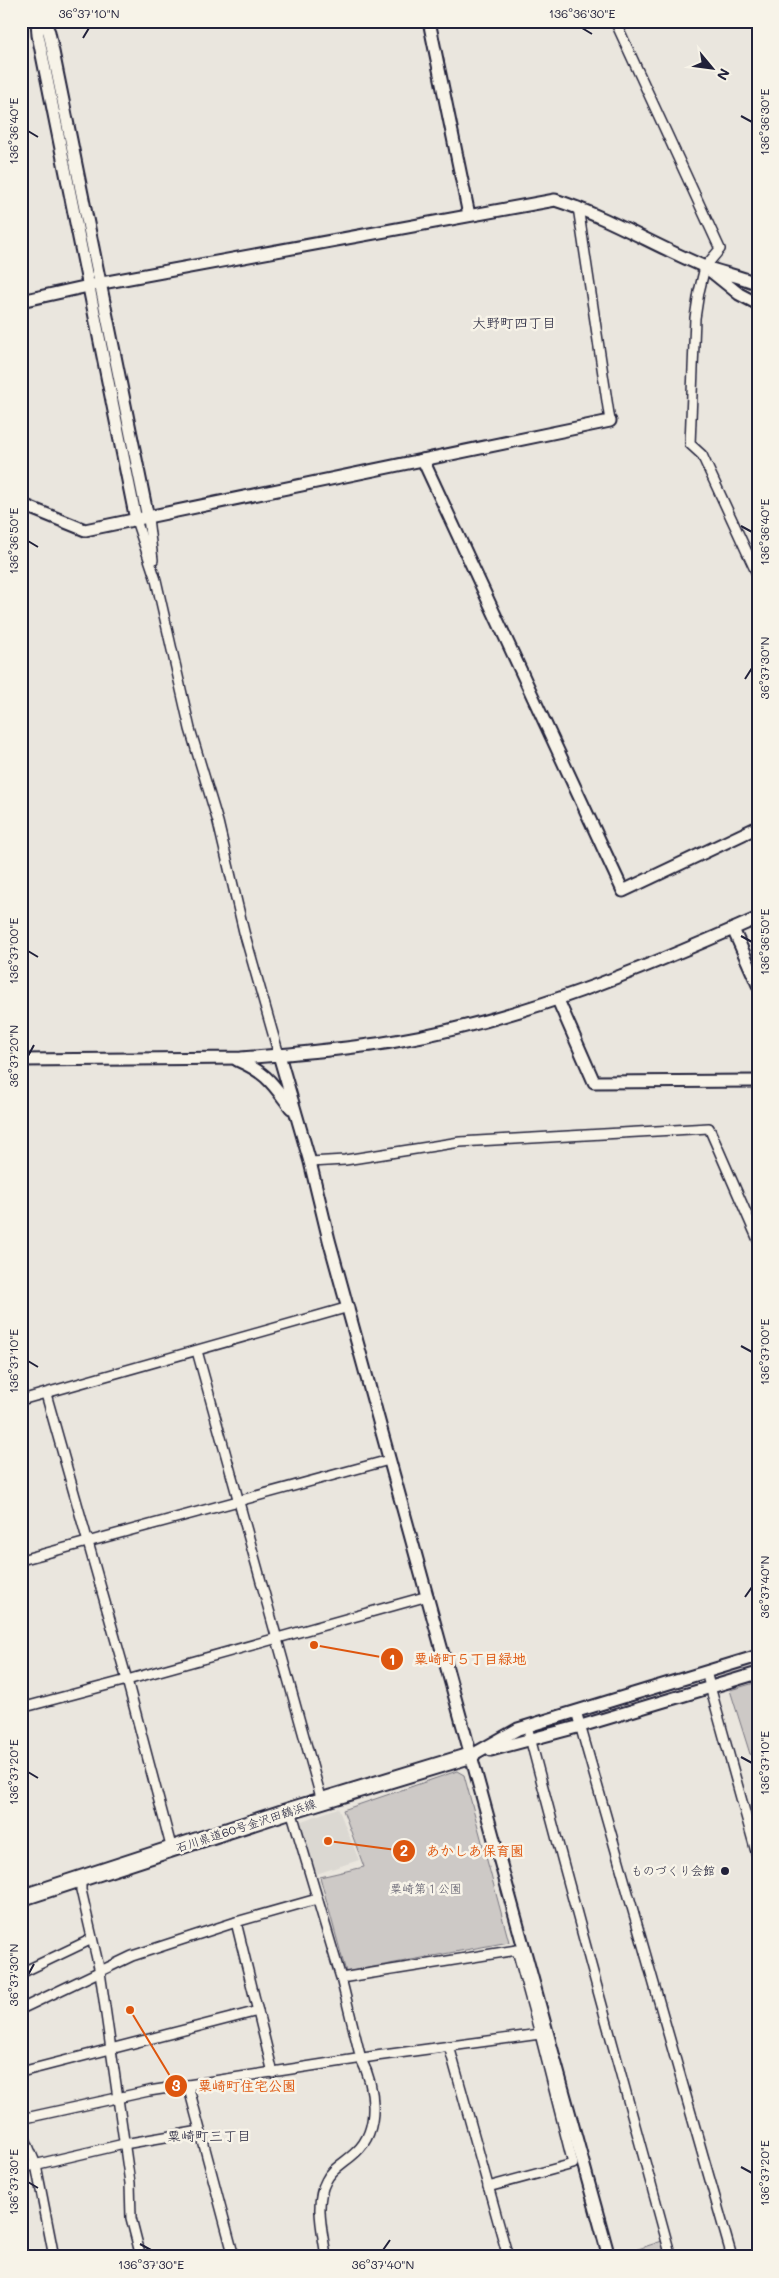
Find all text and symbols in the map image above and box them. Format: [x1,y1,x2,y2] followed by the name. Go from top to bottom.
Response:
[58,5,120,21] text: 36°37'10"N
[549,5,615,21] text: 136°36'30"E
[686,42,736,92] north arrow
[713,65,735,84] text: N
[756,89,772,155] text: 136°36'30"E
[5,98,21,164] text: 136°36'40"E
[472,313,556,332] district label: 大野町四丁目
[756,499,772,565] text: 136°36'40"E
[5,508,21,574] text: 136°36'50"E
[756,637,772,699] text: 36°37'30"N
[756,909,772,975] text: 136°36'50"E
[5,918,21,984] text: 136°37'00"E
[5,1025,21,1087] text: 36°37'20"N
[756,1319,772,1385] text: 136°37'00"E
[5,1329,21,1393] text: 136°37'10"E
[756,1556,772,1618] text: 36°37'40"N
[379,1645,536,1674] callout: 粟崎町５丁目緑地
[389,1649,395,1669] text: 1
[414,1649,526,1668] text: 粟崎町５丁目緑地
[756,1731,772,1795] text: 136°37'10"E
[5,1739,21,1805] text: 136°37'20"E
[173,1795,318,1855] street label: 石川県道60号金沢田鶴浜線
[391,1837,534,1866] callout: あかしあ保育園
[400,1840,408,1860] text: 2
[426,1841,524,1860] text: あかしあ保育園
[631,1862,715,1878] place label: ものづくり会館
[719,1865,731,1877] marker: ものづくり会館
[390,1880,462,1896] park label: 粟崎第１公園
[5,1944,21,2006] text: 36°37'30"N
[163,2071,306,2100] callout: 粟崎町住宅公園
[171,2075,181,2095] text: 3
[198,2076,296,2095] text: 粟崎町住宅公園
[167,2126,251,2145] district label: 粟崎町三丁目
[756,2140,772,2206] text: 136°37'20"E
[5,2149,21,2215] text: 136°37'30"E
[118,2256,184,2272] text: 136°37'30"E
[352,2256,414,2272] text: 36°37'40"N

